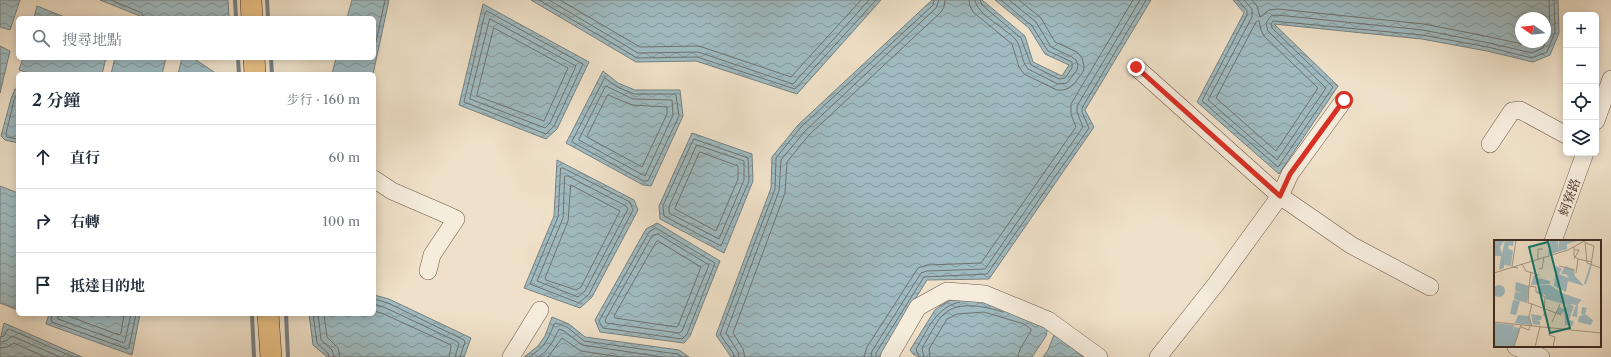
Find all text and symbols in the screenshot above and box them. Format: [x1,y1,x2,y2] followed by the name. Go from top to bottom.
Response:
[1515,12,1551,48] north arrow
[1563,12,1599,156] map controls
[1563,12,1599,48] button: +
[16,16,376,60] search box
[30,27,52,49] icon: search
[62,30,122,49] text: 搜尋地點
[1563,48,1599,84] button: −
[1127,58,1145,76] route end
[1563,84,1599,120] button: locate
[32,90,80,110] text: 2 分鐘
[287,91,360,107] text: 步行 · 160 m
[1335,91,1353,109] route start
[1563,120,1599,156] button: layers
[32,146,54,168] icon: ahead
[70,148,100,167] text: 直行
[329,149,360,165] text: 60 m
[1555,176,1583,218] street label: 蚵寮路
[32,210,54,232] icon: right
[70,212,100,231] text: 右轉
[322,213,360,229] text: 100 m
[1494,240,1601,347] inset map
[32,274,54,296] icon: arrive
[70,276,145,295] text: 抵達目的地

